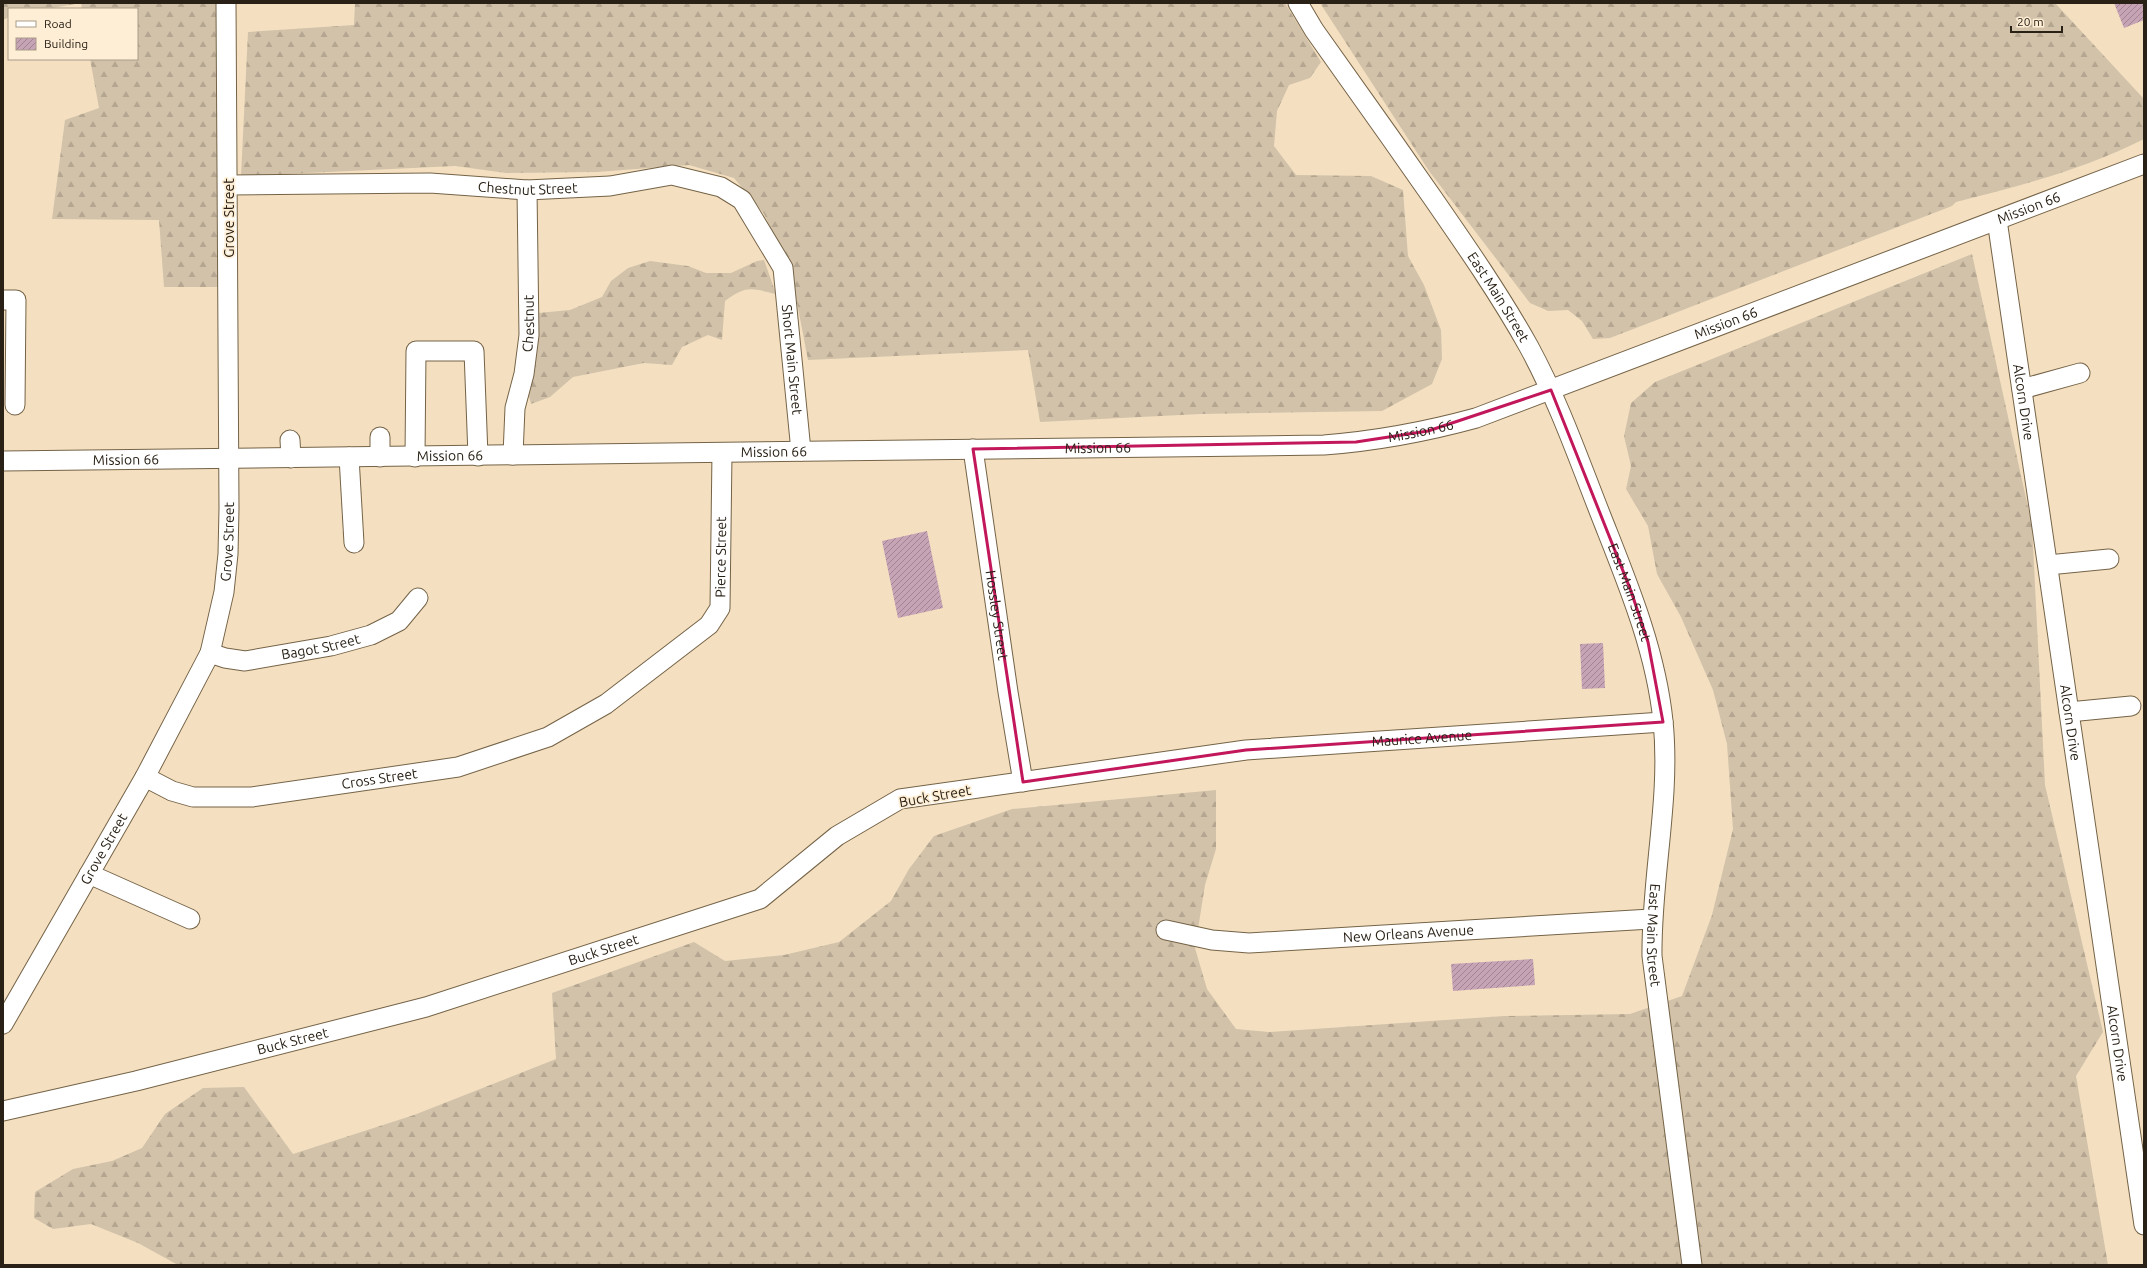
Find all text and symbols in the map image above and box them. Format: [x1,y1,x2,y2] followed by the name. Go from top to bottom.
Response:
[8,8,138,60] legend
[2011,8,2062,34] scale bar
[2017,15,2044,28] text: 20 m
[44,17,72,30] text: Road
[44,37,88,50] text: Building
[221,178,237,258] street label: Grove Street
[477,178,578,198] street label: Chestnut Street
[1995,189,2063,227] street label: Mission 66
[1464,249,1533,345] street label: East Main Street
[519,294,537,353] street label: Chestnut
[779,304,805,416] street label: Short Main Street
[1692,304,1760,342] street label: Mission 66
[2010,363,2037,441] street label: Alcorn Drive
[1387,416,1455,445] street label: Mission 66
[1065,439,1131,456] street label: Mission 66
[741,443,807,460] street label: Mission 66
[417,447,483,464] street label: Mission 66
[93,451,159,468] street label: Mission 66
[217,501,237,582] street label: Grove Street
[712,516,729,598] street label: Pierce Street
[1605,541,1655,644] street label: East Main Street
[983,569,1011,662] street label: Hossley Street
[280,630,362,663] street label: Bagot Street
[2057,683,2084,762] street label: Alcorn Drive
[1371,727,1473,750] street label: Maurice Avenue
[340,765,419,792] street label: Cross Street
[898,782,973,810] street label: Buck Street
[77,810,131,887] street label: Grove Street
[1644,883,1664,988] street label: East Main Street
[1343,922,1474,945] street label: New Orleans Avenue
[566,931,641,968] street label: Buck Street
[2104,1004,2131,1083] street label: Alcorn Drive
[255,1024,330,1058] street label: Buck Street

